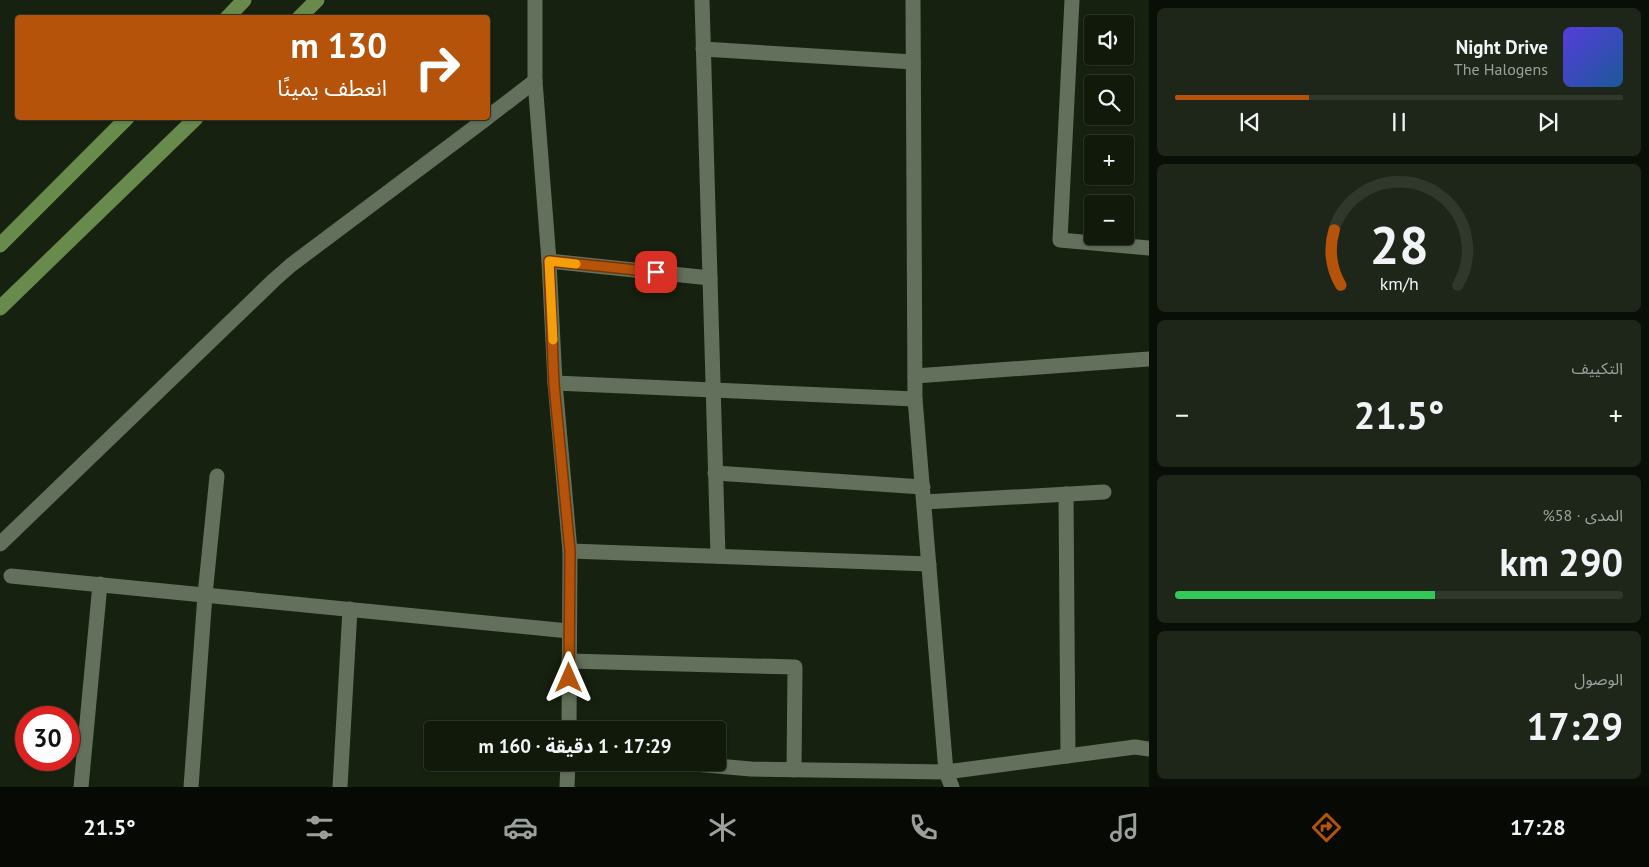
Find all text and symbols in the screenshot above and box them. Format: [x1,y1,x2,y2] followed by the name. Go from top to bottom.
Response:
[1084,15,1134,245] map controls
[1084,15,1134,65] button: sound
[290,22,387,68] text: 130 m
[405,35,470,100] icon: right
[1456,35,1548,59] text: Night Drive
[1454,59,1548,79] text: The Halogens
[277,74,387,102] text: انعطف يمينًا
[1084,75,1134,125] button: search
[1236,108,1264,136] icon: previous
[1385,108,1413,136] icon: pause
[1534,108,1562,136] icon: next
[1084,135,1134,185] button: +
[1084,195,1134,245] button: −
[1370,211,1428,278] text: 28
[635,251,677,293] pin
[642,258,670,286] icon: arrive
[1379,272,1419,295] text: km/h
[1571,358,1623,378] text: التكييف
[1354,390,1444,439] text: 21.5°
[1175,396,1189,433] text: −
[1609,396,1623,433] text: +
[1542,505,1623,525] text: المدى · 58%
[1499,537,1623,586] text: 290 km
[542,651,594,703] position arrow
[1574,669,1623,689] text: الوصول
[1527,701,1623,750] text: 17:29
[15,706,80,771] speed limit sign: 30
[479,734,671,758] text: 17:29 · 1 دقيقة · 160 m
[302,810,337,845] icon: filters
[503,810,538,845] icon: car
[705,810,740,845] icon: climate
[906,810,941,845] icon: phone
[1107,810,1142,845] icon: music
[1309,810,1344,845] icon: directions
[83,813,136,841] text: 21.5°
[1510,813,1566,841] text: 17:28

